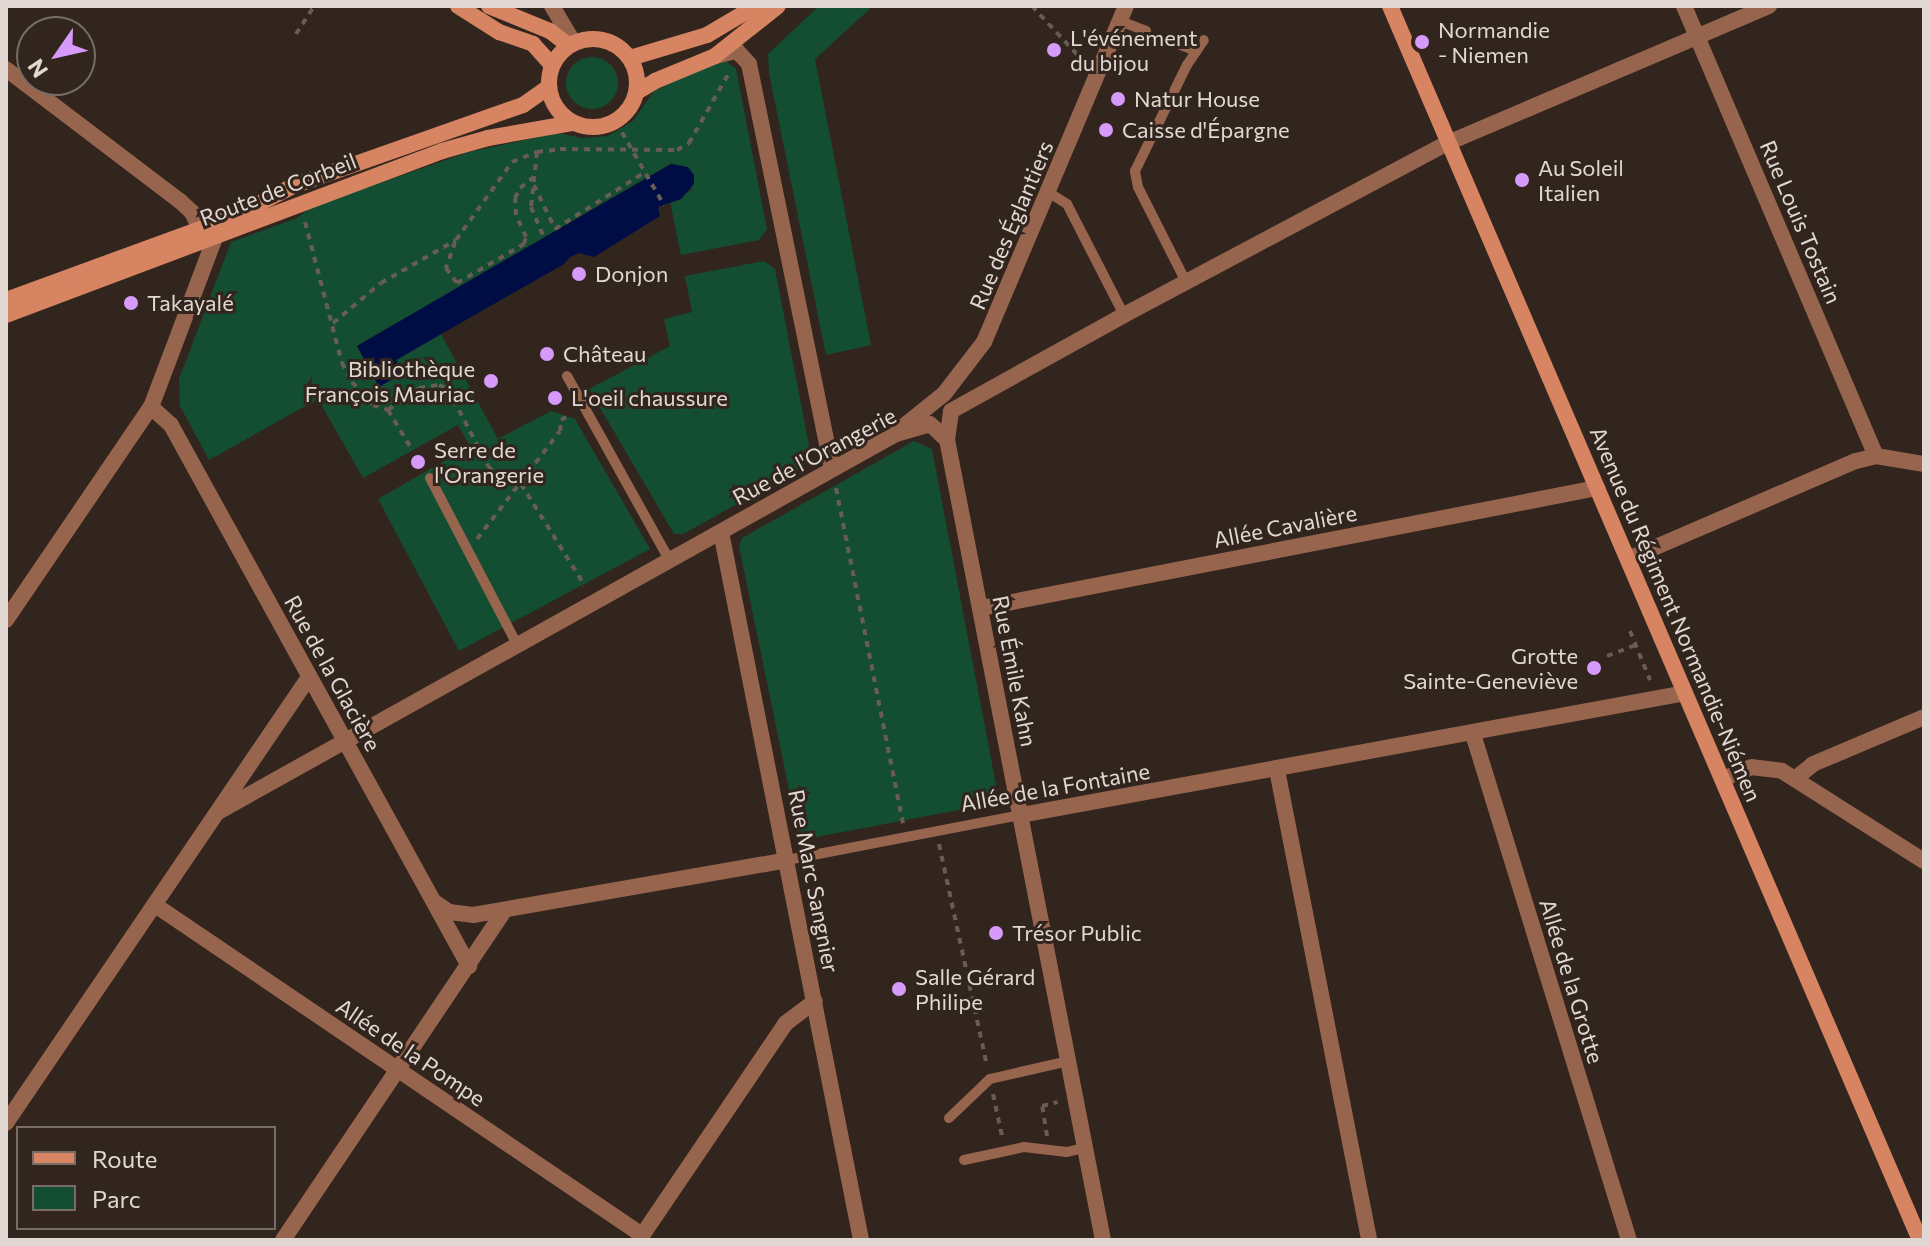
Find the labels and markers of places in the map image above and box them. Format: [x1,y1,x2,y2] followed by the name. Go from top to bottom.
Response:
[1438,16,1550,68] place label: Normandie - Niemen
[1070,24,1198,76] place label: L'événement du bijou
[1413,33,1431,51] marker: Normandie - Niemen
[1045,41,1063,59] marker: L'événement du bijou
[1134,86,1260,112] place label: Natur House
[1109,90,1127,108] marker: Natur House
[1122,117,1290,143] place label: Caisse d'Épargne
[1097,121,1115,139] marker: Caisse d'Épargne
[1538,154,1624,206] place label: Au Soleil Italien
[1513,171,1531,189] marker: Au Soleil Italien
[595,261,668,287] place label: Donjon
[570,265,588,283] marker: Donjon
[147,290,234,316] place label: Takayalé
[122,294,140,312] marker: Takayalé
[563,341,646,367] place label: Château
[538,345,556,363] marker: Château
[305,355,475,406] place label: Bibliothèque François Mauriac
[482,372,500,390] marker: Bibliothèque François Mauriac
[571,385,728,411] place label: L'oeil chaussure
[546,389,564,407] marker: L'oeil chaussure
[434,436,544,488] place label: Serre de l'Orangerie
[409,453,427,471] marker: Serre de l'Orangerie
[1403,642,1578,694] place label: Grotte Sainte-Geneviève
[1585,659,1603,677] marker: Grotte Sainte-Geneviève
[1012,920,1142,946] place label: Trésor Public
[987,924,1005,942] marker: Trésor Public
[915,963,1035,1014] place label: Salle Gérard Philipe
[890,980,908,998] marker: Salle Gérard Philipe

